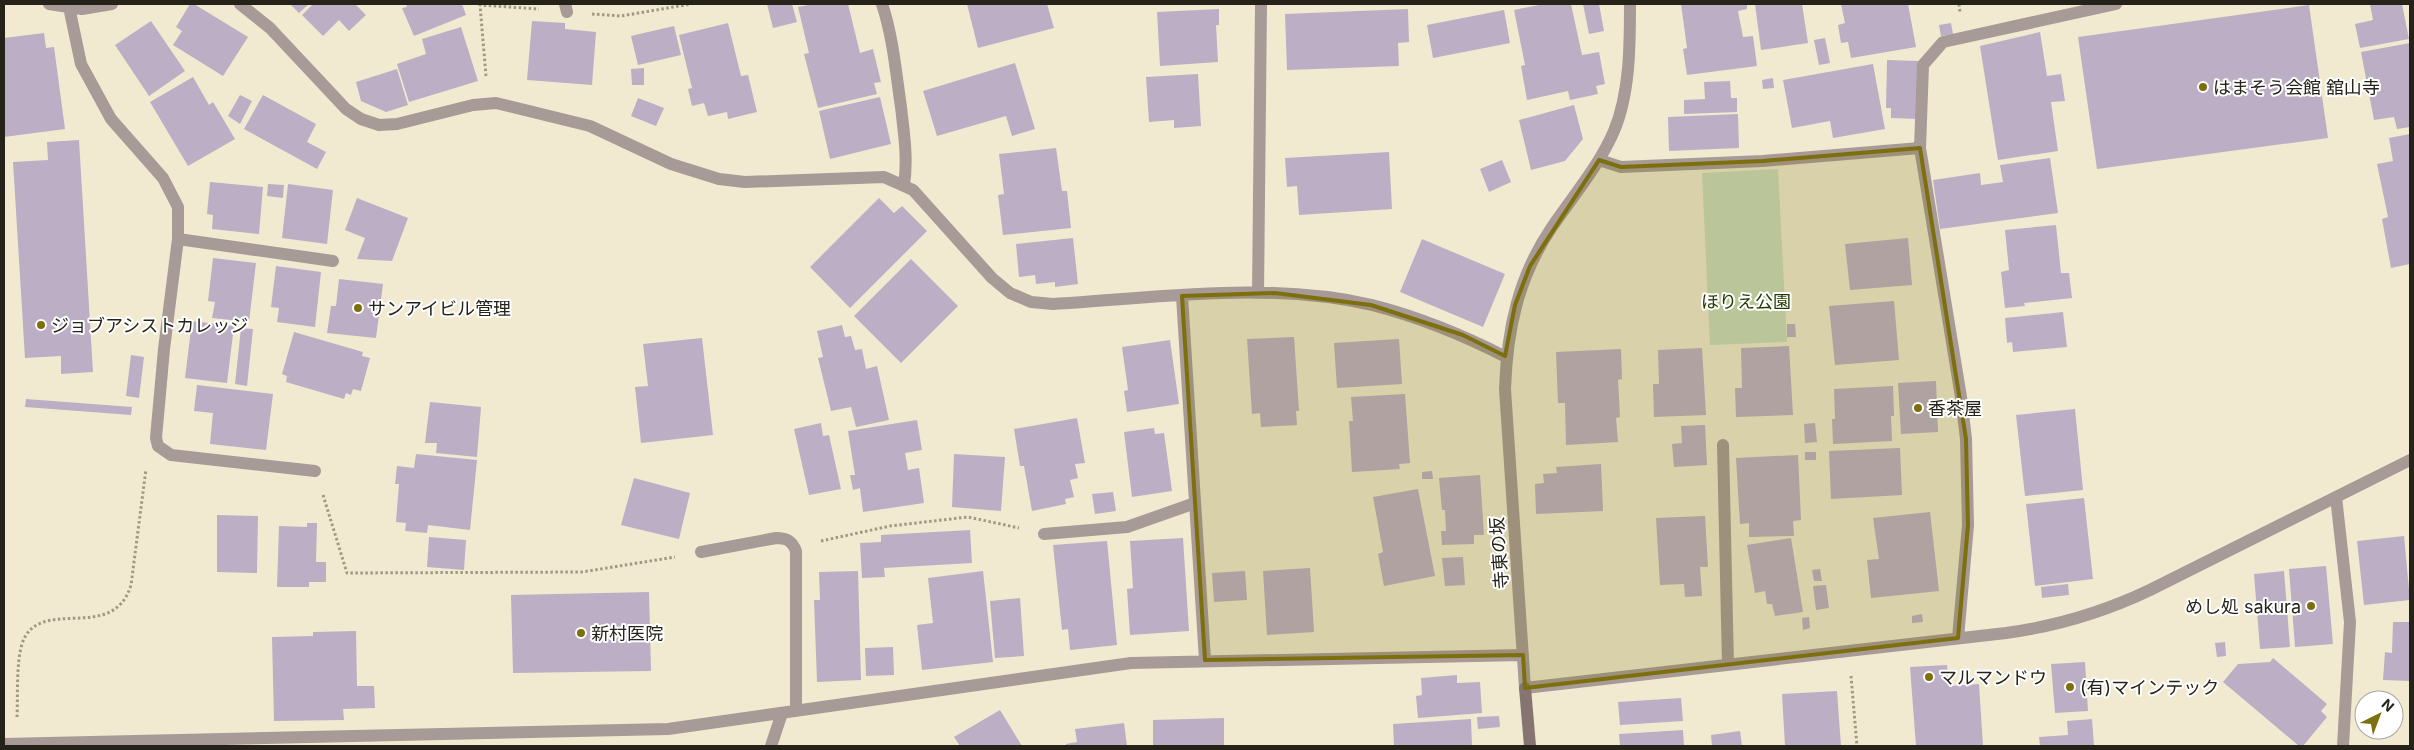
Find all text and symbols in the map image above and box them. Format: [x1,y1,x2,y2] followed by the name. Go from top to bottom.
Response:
[2213,77,2380,98] place label: はまそう会館 舘山寺
[2197,81,2209,93] marker: はまそう会館 舘山寺
[1701,291,1791,312] park label: ほりえ公園
[368,298,511,319] place label: サンアイビル管理
[352,302,364,314] marker: サンアイビル管理
[51,315,248,336] place label: ジョブアシストカレッジ
[35,319,47,331] marker: ジョブアシストカレッジ
[1928,398,1982,419] place label: 香茶屋
[1912,402,1924,414] marker: 香茶屋
[1486,516,1512,590] street label: 寺東の坂
[2185,596,2301,617] place label: めし処 sakura
[2305,600,2317,612] marker: めし処 sakura
[591,623,663,644] place label: 新村医院
[575,627,587,639] marker: 新村医院
[1939,667,2047,688] place label: マルマンドウ
[1923,671,1935,683] marker: マルマンドウ
[2080,677,2219,698] place label: (有)マインテック
[2064,681,2076,693] marker: (有)マインテック
[2354,690,2404,740] north arrow
[2378,695,2398,715] text: N

